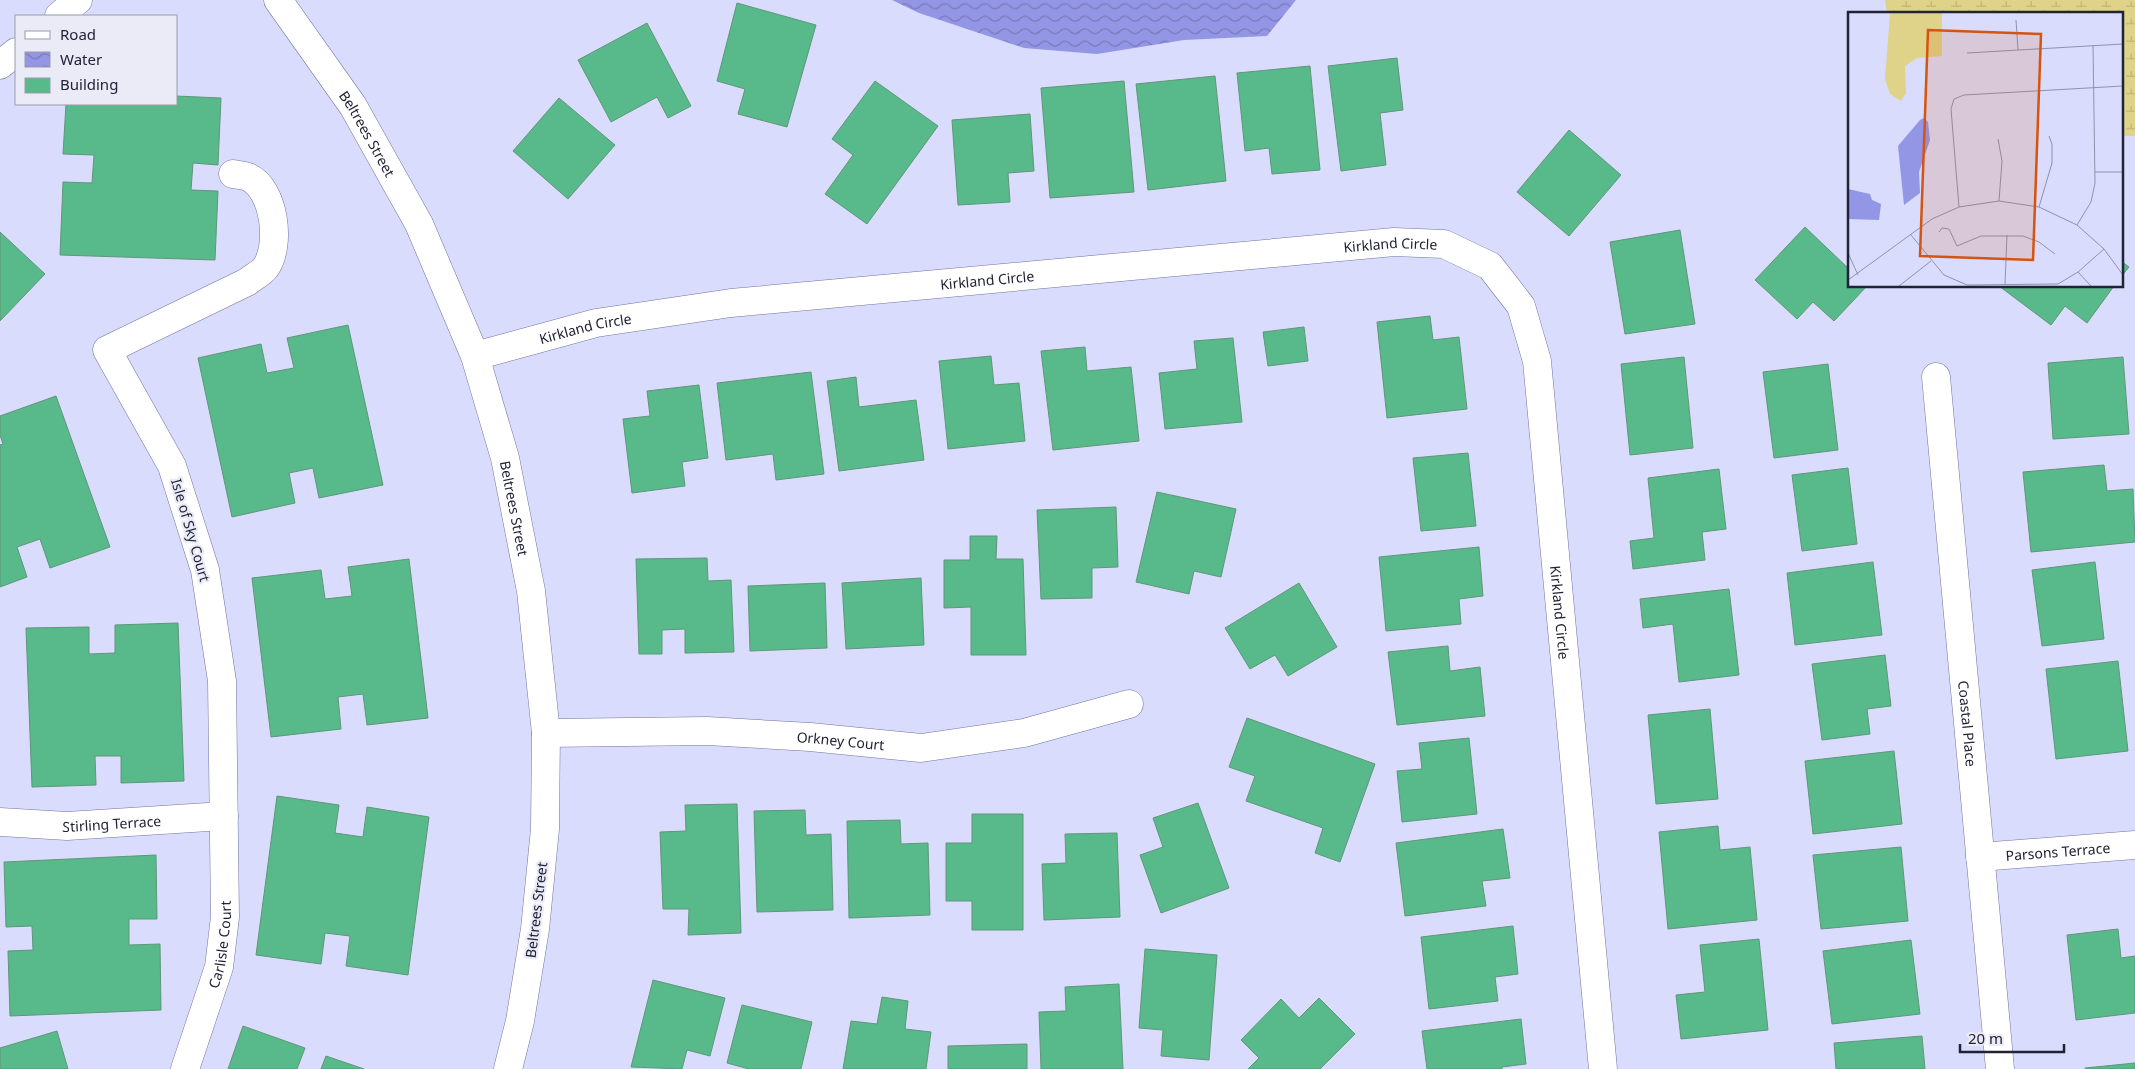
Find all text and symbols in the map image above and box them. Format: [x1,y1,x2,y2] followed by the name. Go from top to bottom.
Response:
[1848,12,2122,288] inset map
[15,15,178,105] legend
[60,24,96,44] text: Road
[60,49,102,69] text: Water
[60,74,118,94] text: Building
[335,87,400,180] street label: Beltrees Street
[1343,232,1438,256] street label: Kirkland Circle
[939,266,1035,293] street label: Kirkland Circle
[537,308,633,348] street label: Kirkland Circle
[496,459,533,557] street label: Beltrees Street
[167,476,215,584] street label: Isle of Sky Court
[1547,564,1574,660] street label: Kirkland Circle
[1955,679,1982,768] street label: Coastal Place
[796,727,885,754] street label: Orkney Court
[62,811,162,836] street label: Stirling Terrace
[2005,837,2111,864] street label: Parsons Terrace
[521,861,551,959] street label: Beltrees Street
[203,900,235,991] street label: Carlisle Court
[1960,1022,2064,1054] scale bar
[1968,1028,2003,1048] text: 20 m

